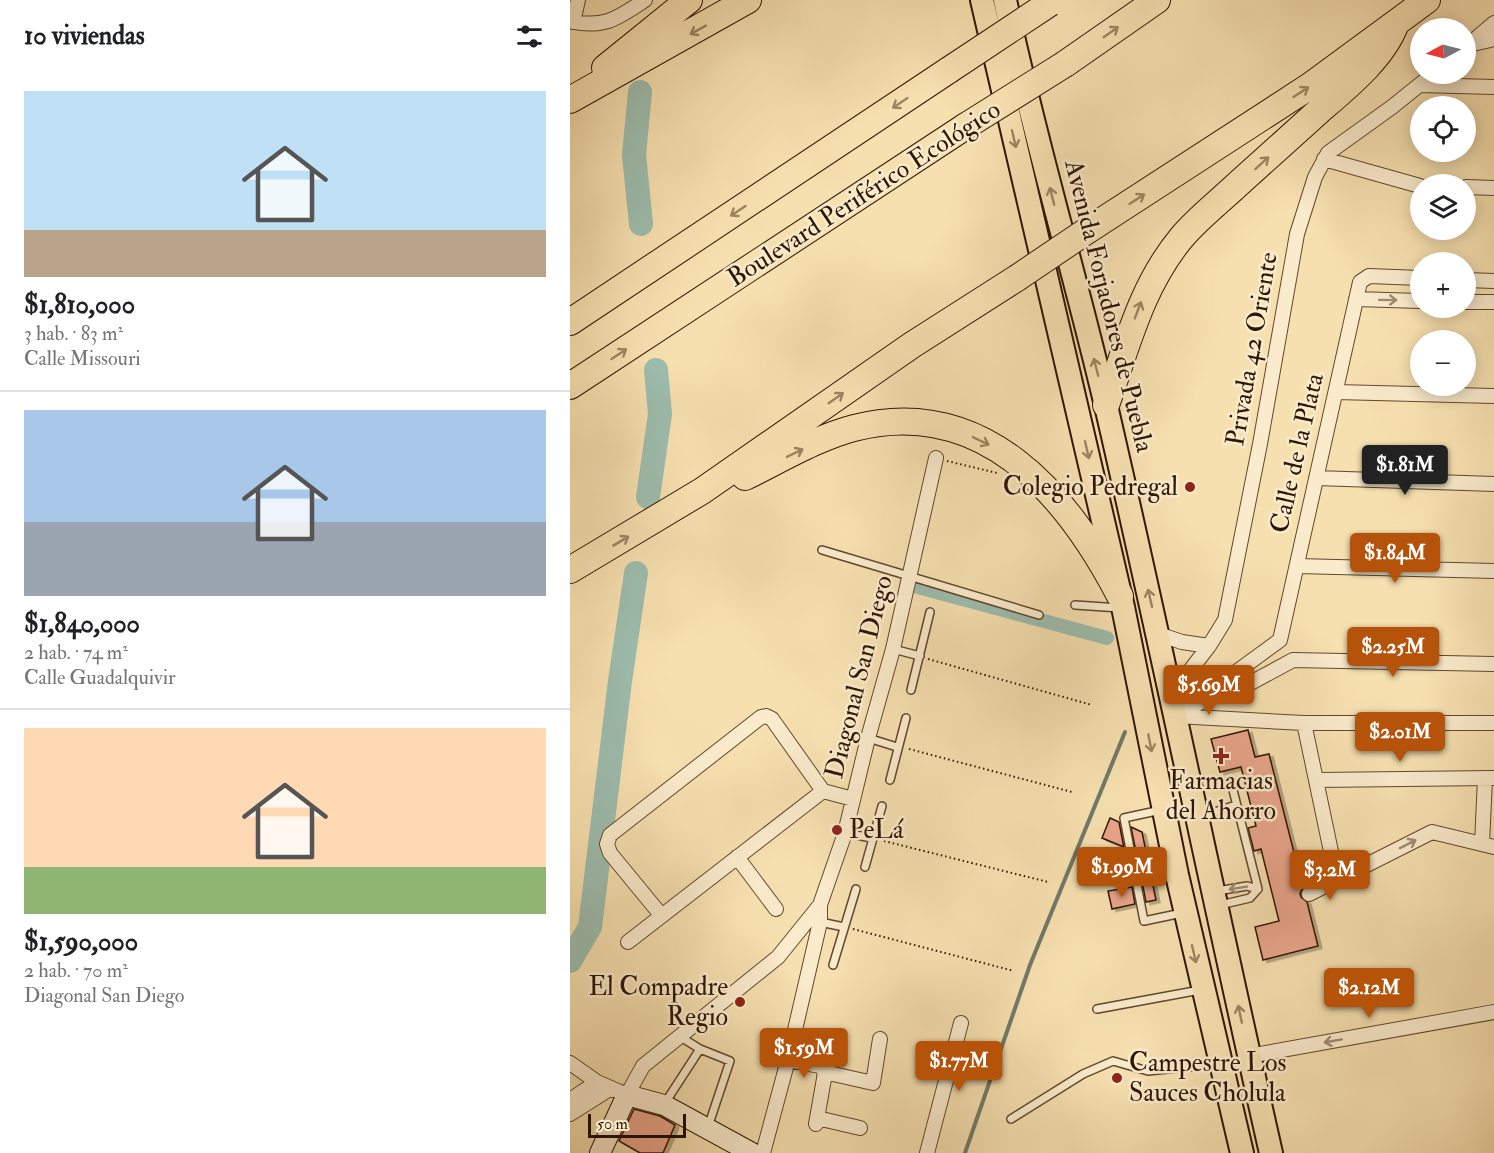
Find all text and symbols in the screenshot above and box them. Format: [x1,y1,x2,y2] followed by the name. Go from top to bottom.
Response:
[1410,18,1476,84] north arrow
[1410,18,1476,396] map controls
[24,20,145,52] text: 10 viviendas
[513,20,546,53] icon: filters
[690,24,707,36] one-way arrow
[1102,26,1119,38] one-way arrow
[1292,86,1309,98] one-way arrow
[721,94,1007,294] street label: Boulevard Periférico Ecológico
[1410,96,1476,162] button: locate
[892,97,909,109] one-way arrow
[1008,129,1020,148] one-way arrow
[231,130,339,238] icon: home
[1057,155,1161,456] street label: Avenida Forjadores de Puebla
[1254,156,1269,170] one-way arrow
[1410,174,1476,240] button: layers
[1046,187,1058,206] one-way arrow
[1128,192,1145,204] one-way arrow
[730,205,746,217] one-way arrow
[1219,250,1285,448] street label: Privada 42 Oriente
[1410,252,1476,318] button: +
[24,289,135,321] text: $1,810,000
[1378,294,1398,306] one-way arrow
[1133,301,1144,320] one-way arrow
[24,321,123,346] text: 3 hab. · 83 m²
[1410,330,1476,396] button: −
[24,346,141,371] text: Calle Missouri
[610,348,627,360] one-way arrow
[1090,358,1101,377] one-way arrow
[1263,370,1331,536] street label: Calle de la Plata
[828,392,844,404] one-way arrow
[972,435,990,447] one-way arrow
[1081,440,1093,459] one-way arrow
[1356,445,1454,496] pin: $1.81M
[785,446,803,458] one-way arrow
[231,449,339,557] icon: home
[1376,452,1434,477] text: $1.81M
[1003,471,1178,503] place label: Colegio Pedregal
[1183,480,1197,494] marker: Colegio Pedregal
[1346,533,1444,584] pin: $1.84M
[612,534,629,546] one-way arrow
[1364,540,1426,565] text: $1.84M
[818,572,900,782] street label: Diagonal San Diego
[1144,588,1155,608] one-way arrow
[24,608,140,640] text: $1,840,000
[1344,627,1442,678] pin: $2.25M
[1361,634,1425,659] text: $2.25M
[24,640,128,665] text: 2 hab. · 74 m²
[24,665,175,690] text: Calle Guadalquivir
[1160,665,1258,716] pin: $5.69M
[1177,672,1241,697] text: $5.69M
[1351,712,1449,763] pin: $2.01M
[1369,719,1431,744] text: $2.01M
[1145,732,1156,752] one-way arrow
[1214,749,1228,763] marker: Farmacias del Ahorro
[1166,765,1276,827] place label: Farmacias del Ahorro
[231,767,339,875] icon: home
[849,814,904,846] place label: PeLá
[830,823,844,837] marker: PeLá
[1399,838,1417,849] one-way arrow
[1073,847,1171,898] pin: $1.99M
[1288,850,1372,901] pin: $3.2M
[1091,854,1153,879] text: $1.99M
[1304,857,1356,882] text: $3.2M
[1229,882,1248,893] one-way arrow
[24,926,138,958] text: $1,590,000
[1189,944,1201,963] one-way arrow
[24,958,128,983] text: 2 hab. · 70 m²
[1320,968,1418,1019] pin: $2.12M
[588,971,728,1033] place label: El Compadre Regio
[1338,975,1400,1000] text: $2.12M
[24,983,184,1008] text: Diagonal San Diego
[733,995,747,1009] marker: El Compadre Regio
[1234,1005,1245,1024] one-way arrow
[755,1028,853,1079] pin: $1.59M
[774,1035,834,1060] text: $1.59M
[1324,1036,1343,1047] one-way arrow
[910,1041,1008,1092] pin: $1.77M
[1129,1047,1286,1109] place label: Campestre Los Sauces Cholula
[929,1048,989,1073] text: $1.77M
[1110,1071,1124,1085] marker: Campestre Los Sauces Cholula
[588,1111,686,1138] scale bar
[597,1114,628,1134] text: 50 m

